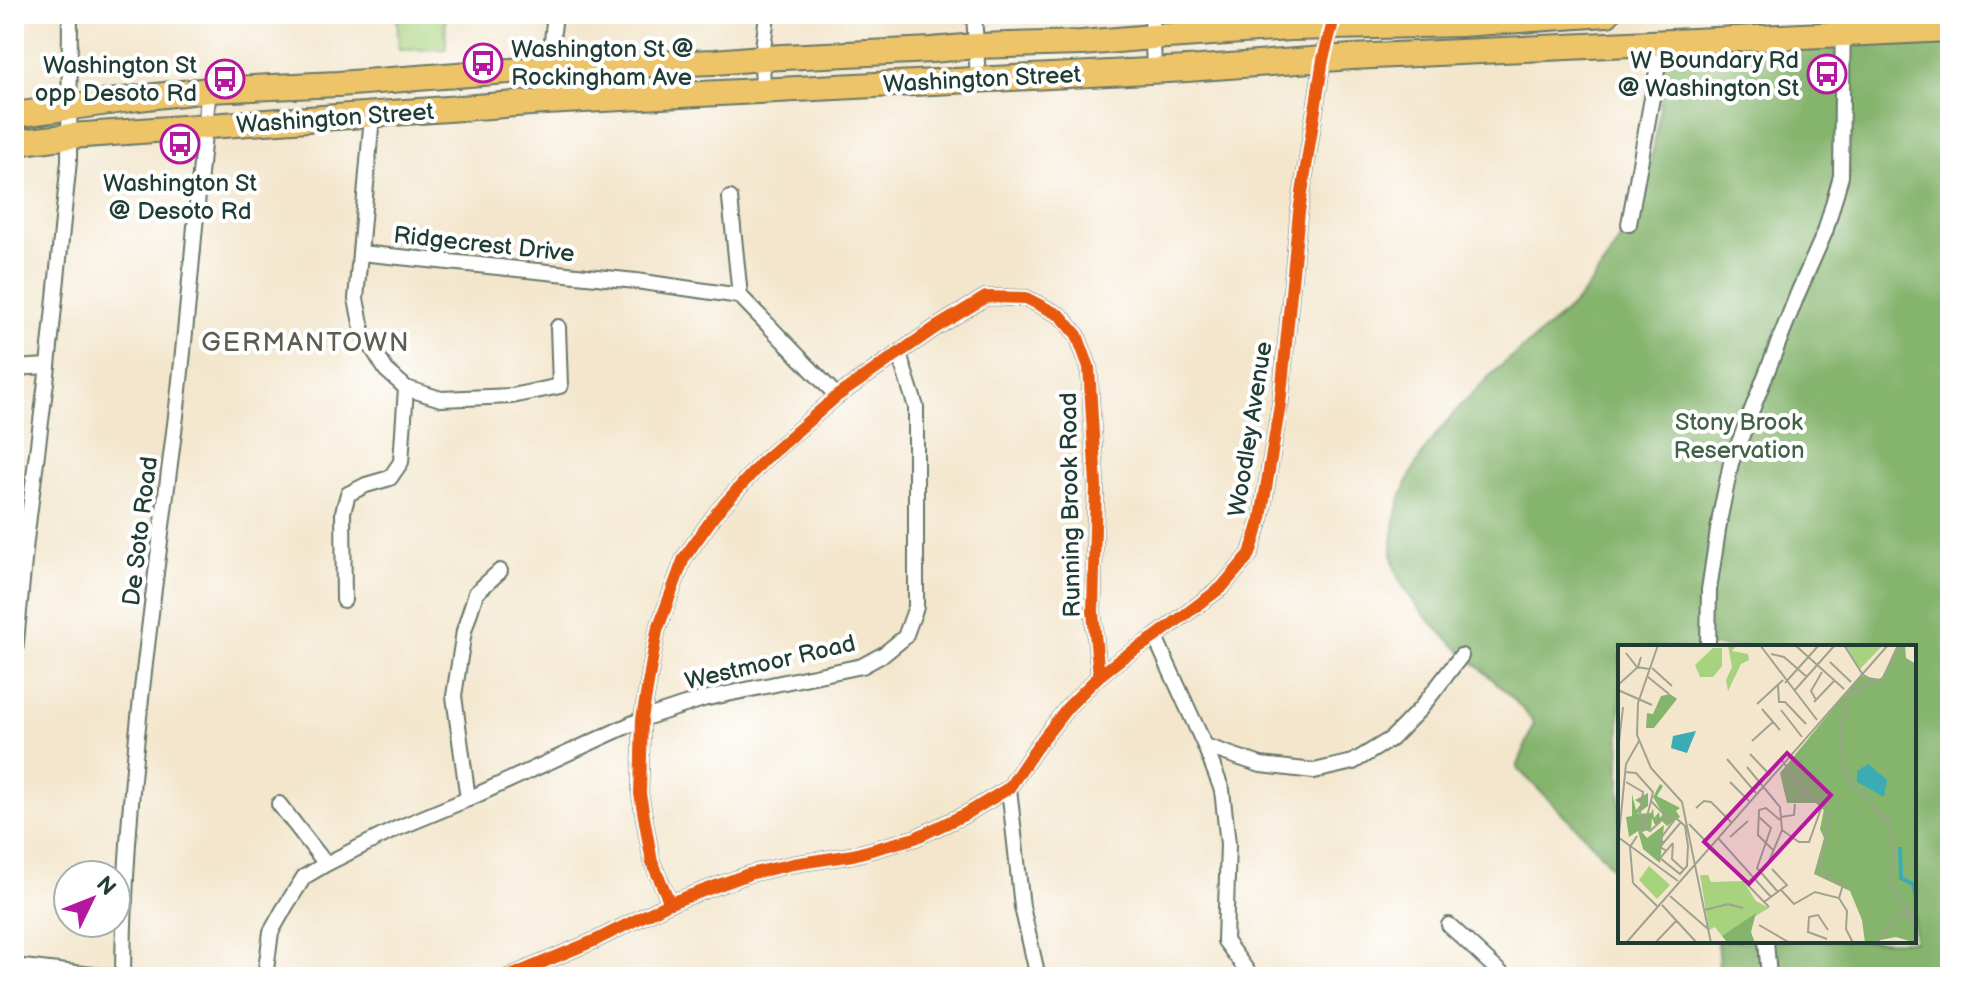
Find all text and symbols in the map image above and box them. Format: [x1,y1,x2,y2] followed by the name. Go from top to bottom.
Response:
[511,35,694,92] place label: Washington St @ Rockingham Ave
[462,42,504,84] bus stop icon: Washington St @ Rockingham Ave
[1617,46,1800,103] place label: W Boundary Rd @ Washington St
[35,51,198,108] place label: Washington St opp Desoto Rd
[1806,53,1848,95] bus stop icon: W Boundary Rd @ Washington St
[204,58,246,100] bus stop icon: Washington St opp Desoto Rd
[882,60,1082,99] street label: Washington Street
[235,97,435,140] street label: Washington Street
[159,123,201,165] bus stop icon: Washington St @ Desoto Rd
[103,169,258,226] place label: Washington St @ Desoto Rd
[392,221,576,268] street label: Ridgecrest Drive
[201,328,411,359] district label: GERMANTOWN
[1222,339,1279,519] street label: Woodley Avenue
[1054,392,1087,618] street label: Running Brook Road
[1673,408,1805,465] park label: Stony Brook Reservation
[117,455,164,607] street label: De Soto Road
[682,629,858,696] street label: Westmoor Road
[1618,645,1916,943] inset map
[52,859,132,939] north arrow
[90,871,121,902] text: N

